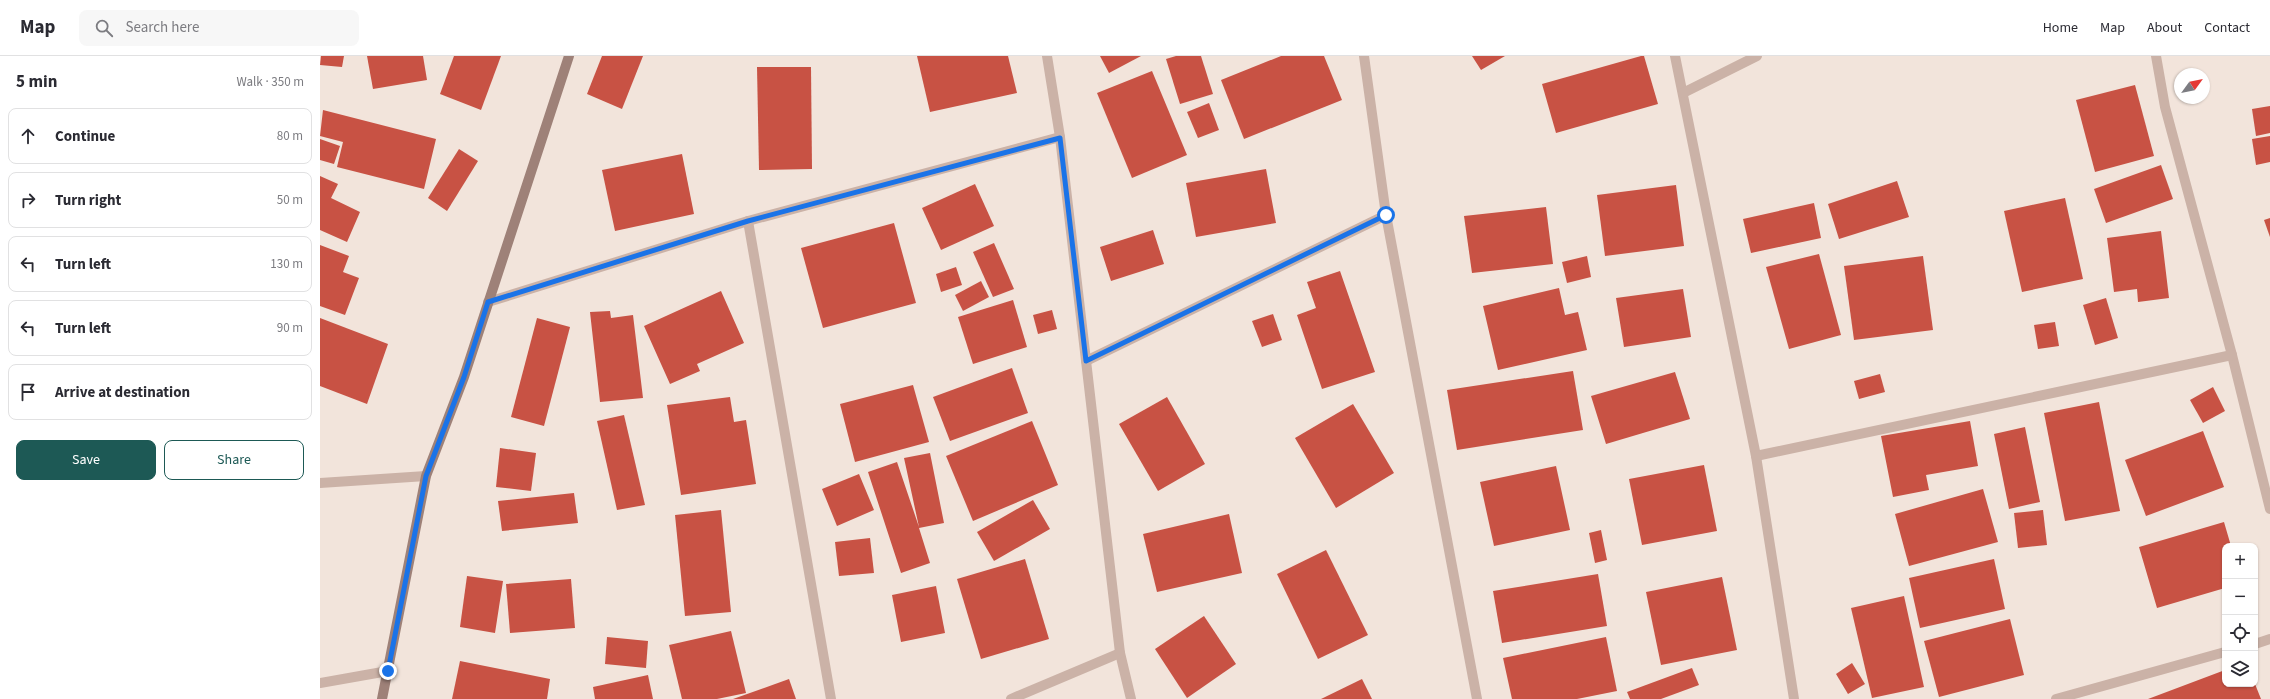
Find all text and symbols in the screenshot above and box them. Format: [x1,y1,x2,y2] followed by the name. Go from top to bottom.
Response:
[79,10,359,46] search box
[20,14,55,41] text: Map
[93,17,115,39] icon: search
[125,17,199,38] text: Search here
[2043,18,2078,38] text: Home
[2100,18,2125,38] text: Map
[2147,18,2182,38] text: About
[2204,18,2250,38] text: Contact
[2174,68,2210,104] north arrow
[16,70,57,94] text: 5 min
[236,73,304,91] text: Walk · 350 m
[17,125,39,147] icon: ahead
[55,126,115,147] text: Continue
[277,127,303,145] text: 80 m
[17,189,39,211] icon: right
[55,190,121,211] text: Turn right
[277,191,303,209] text: 50 m
[1377,206,1395,224] route start
[17,253,39,275] icon: left
[55,254,111,275] text: Turn left
[270,255,303,273] text: 130 m
[17,317,39,339] icon: left
[55,318,111,339] text: Turn left
[277,319,303,337] text: 90 m
[17,381,39,403] icon: arrive
[55,382,190,403] text: Arrive at destination
[16,440,156,480] button: Save
[164,440,304,480] button: Share
[2222,543,2258,687] map controls
[2222,543,2258,579] button: +
[2222,579,2258,615] button: −
[2222,615,2258,651] button: locate
[2222,651,2258,687] button: layers
[379,662,397,680] route end

